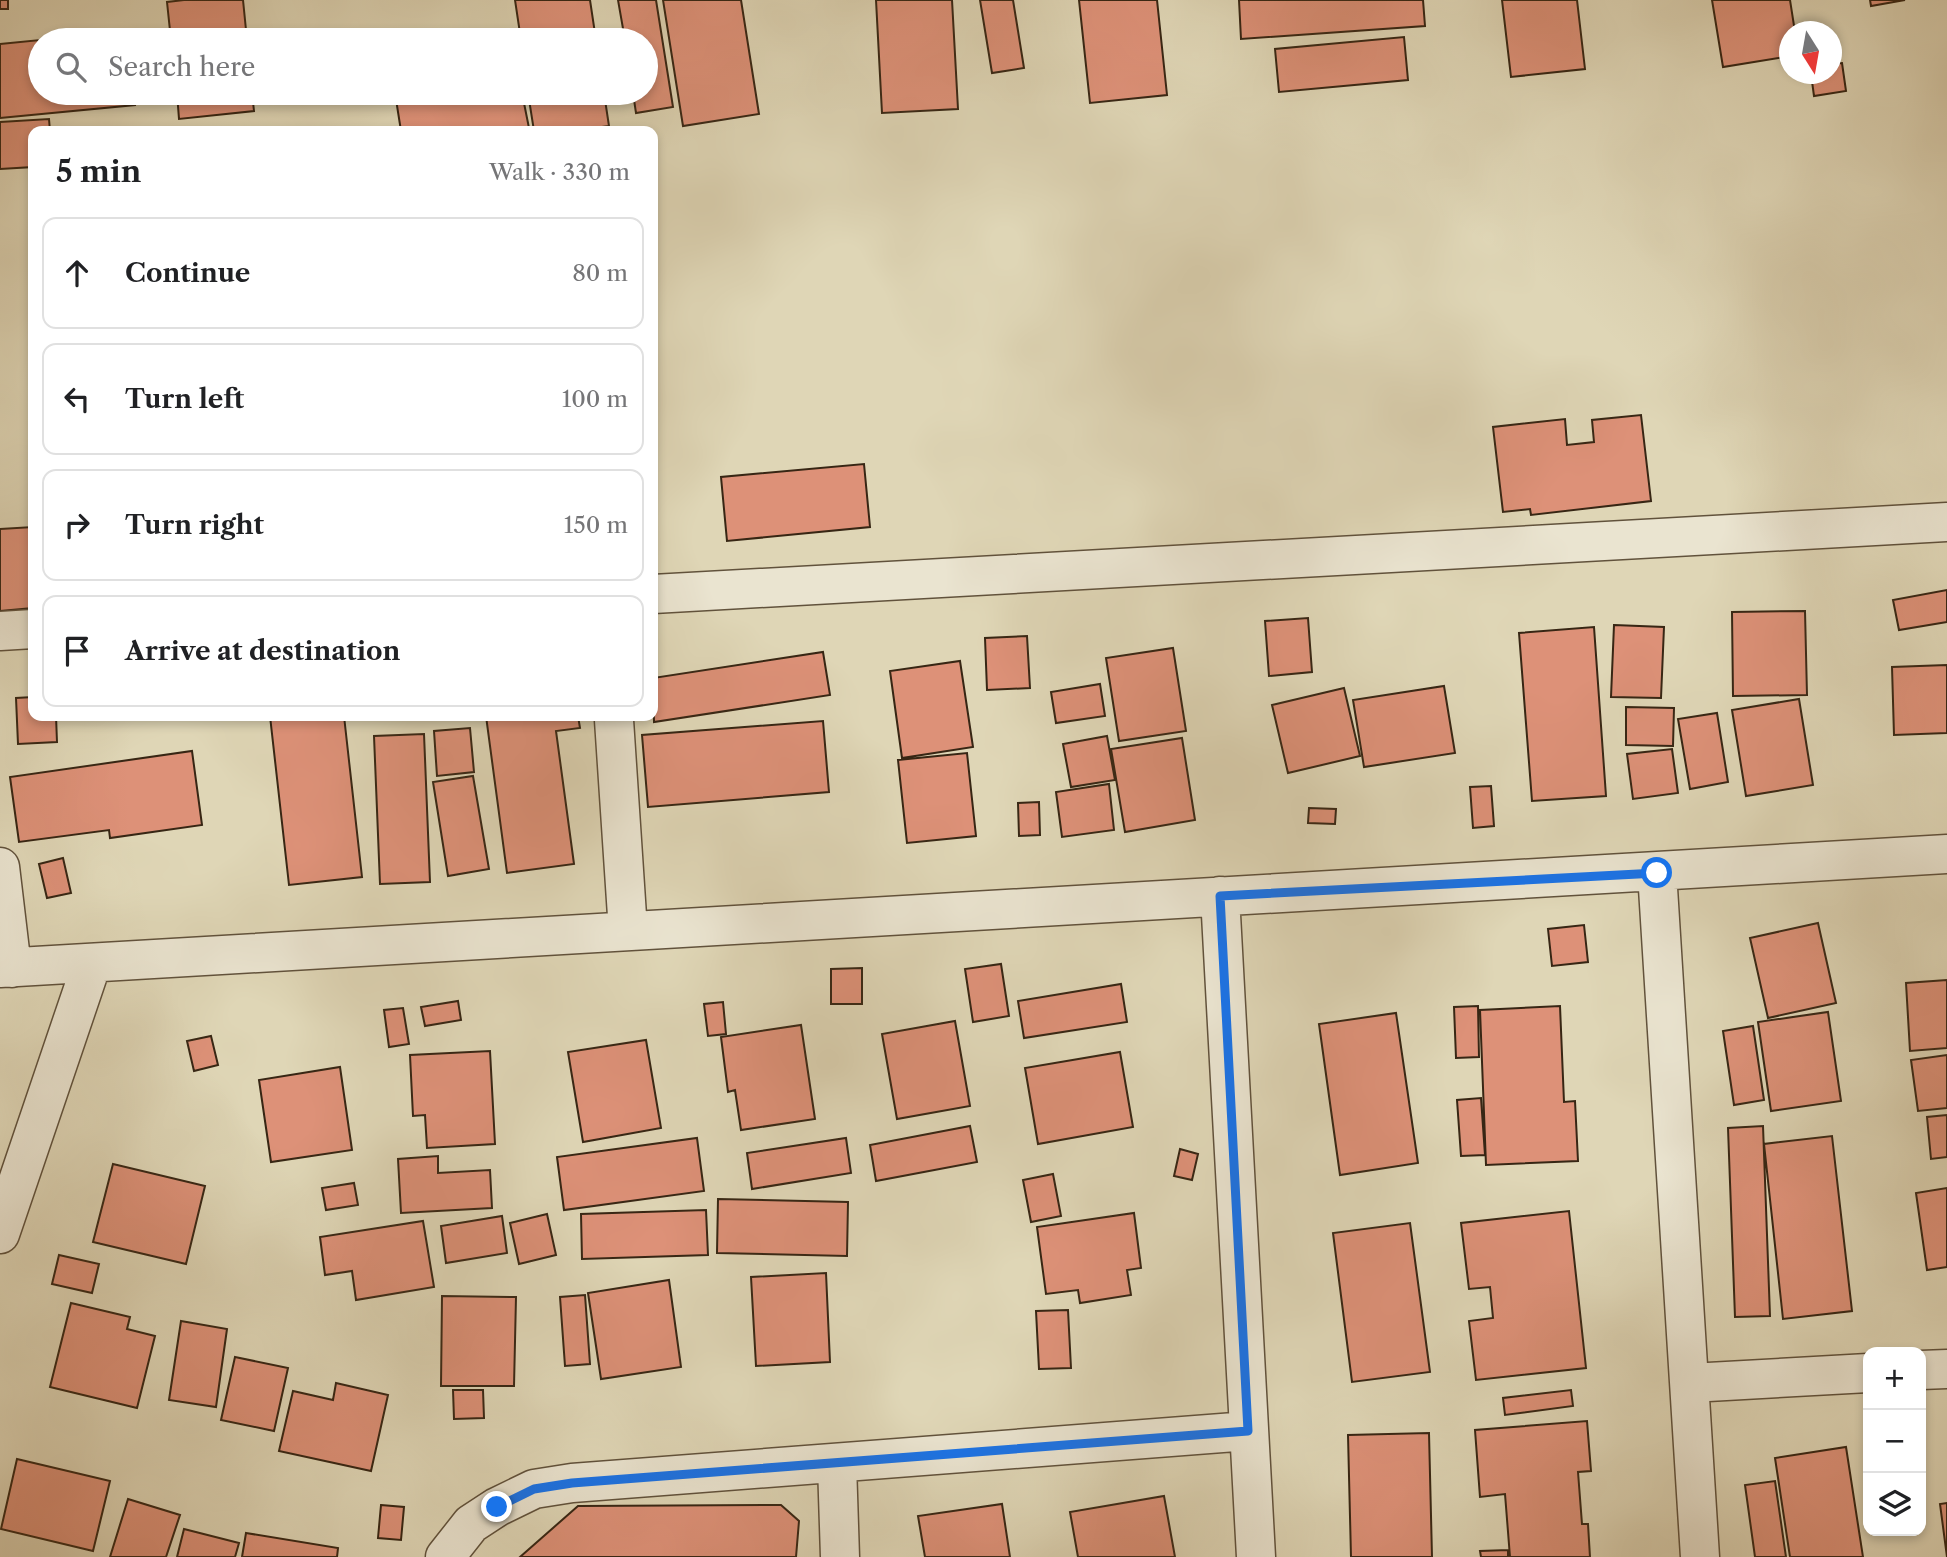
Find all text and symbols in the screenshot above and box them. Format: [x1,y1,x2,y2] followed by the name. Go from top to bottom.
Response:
[1779,21,1842,84] north arrow
[28,28,658,105] search box
[52,48,90,86] icon: search
[108,51,255,83] text: Search here
[56,153,141,190] text: 5 min
[489,158,630,186] text: Walk · 330 m
[58,254,96,292] icon: ahead
[125,257,250,289] text: Continue
[572,259,628,287] text: 80 m
[58,380,96,418] icon: left
[125,383,244,415] text: Turn left
[562,385,628,413] text: 100 m
[58,506,96,544] icon: right
[125,509,264,541] text: Turn right
[564,511,628,539] text: 150 m
[58,632,96,670] icon: arrive
[125,635,400,667] text: Arrive at destination
[1641,857,1672,888] route start
[1863,1347,1926,1536] map controls
[1863,1347,1926,1410] button: +
[1863,1410,1926,1473] button: −
[1863,1473,1926,1536] button: layers
[481,1491,512,1522] route end

